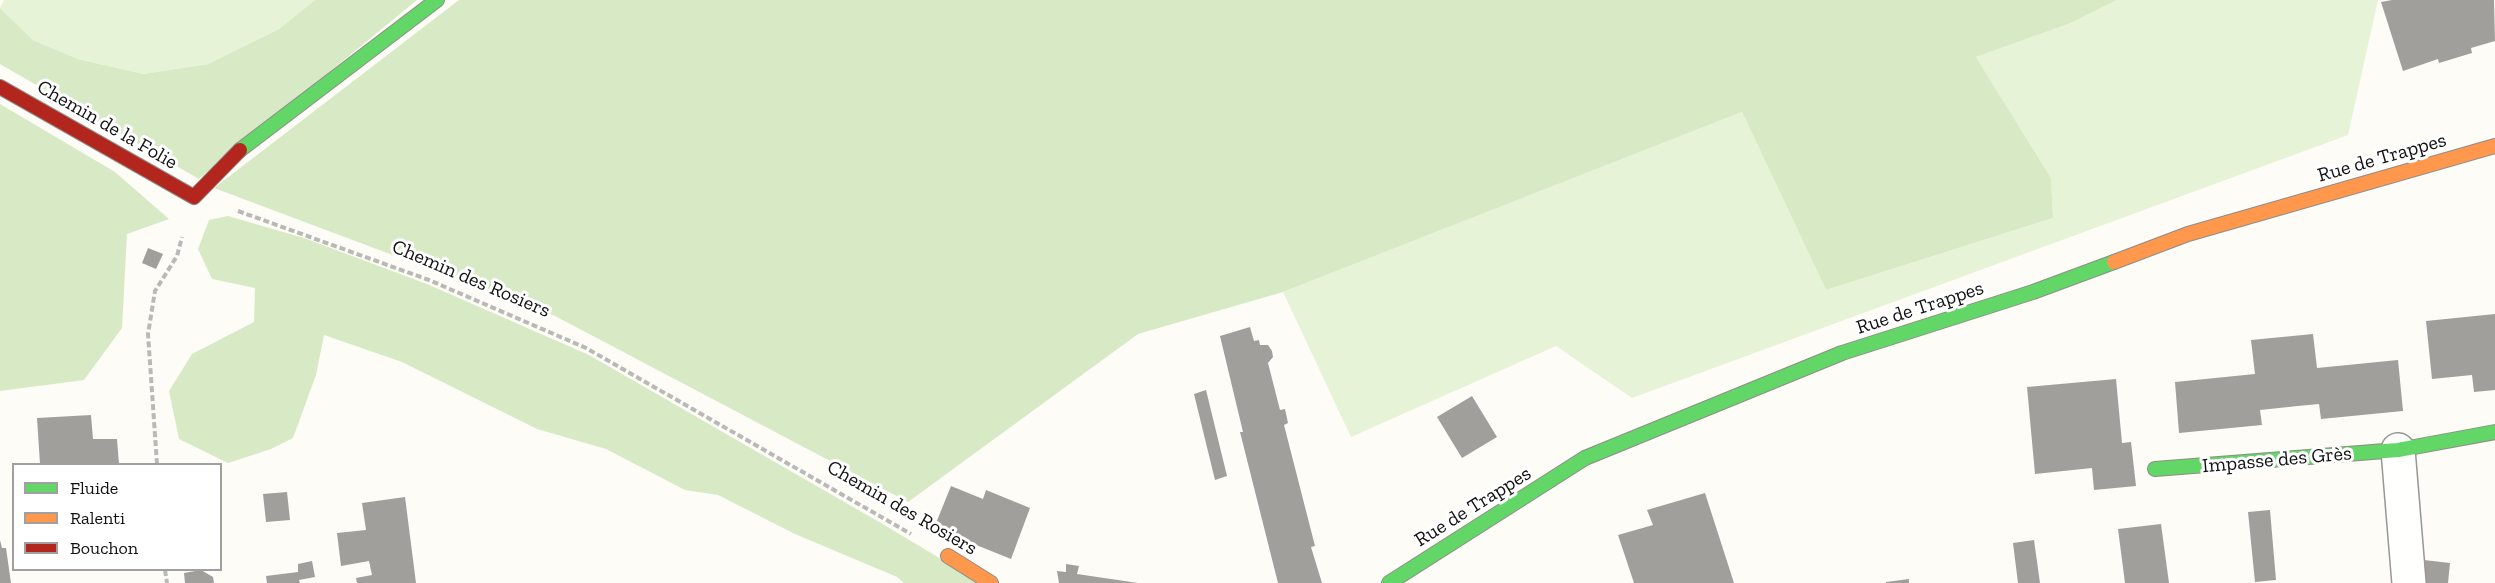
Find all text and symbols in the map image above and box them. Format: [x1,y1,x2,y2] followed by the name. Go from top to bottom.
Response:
[33,75,181,175] street label: Chemin de la Folie
[2315,128,2449,188] street label: Rue de Trappes
[388,235,554,323] street label: Chemin des Rosiers
[1853,276,1987,340] street label: Rue de Trappes
[2201,442,2353,478] street label: Impasse des Grès
[823,455,981,561] street label: Chemin des Rosiers
[1410,462,1536,552] street label: Rue de Trappes
[12,463,222,571] legend
[70,477,118,499] text: Fluide
[70,507,125,529] text: Ralenti
[70,537,138,559] text: Bouchon

